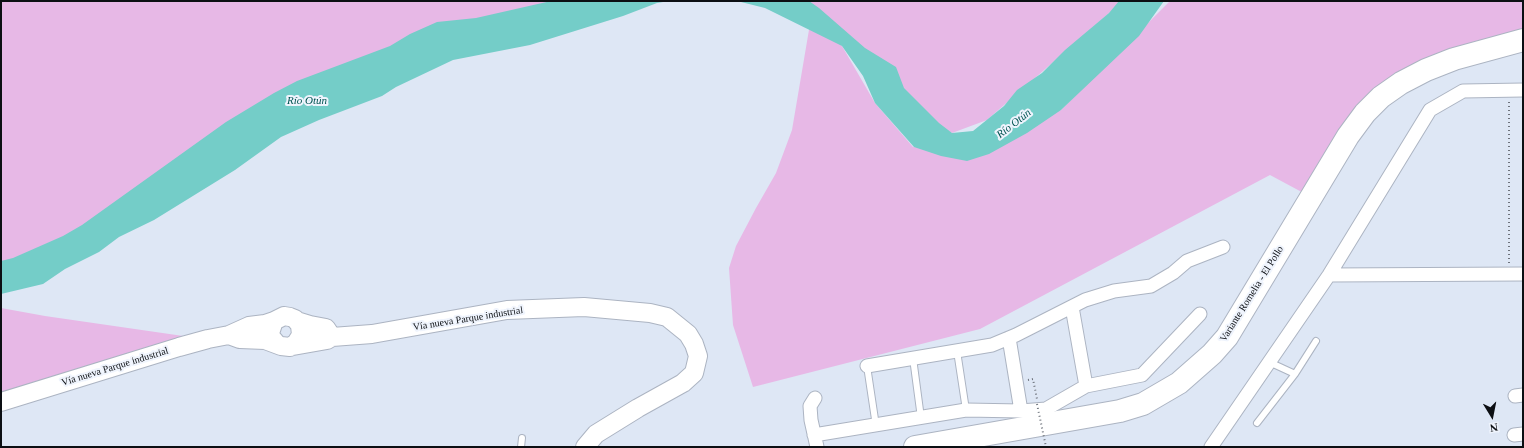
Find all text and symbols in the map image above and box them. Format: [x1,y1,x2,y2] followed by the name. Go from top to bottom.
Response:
[287,94,327,108] water label: Río Otún
[994,106,1034,142] water label: Río Otún
[1218,244,1286,344] street label: Variante Romelia - El Pollo
[412,304,524,334] street label: Vía nueva Parque industrial
[60,345,170,389] street label: Vía nueva Parque industrial
[1472,396,1512,436] north arrow
[1489,421,1499,434] text: N

